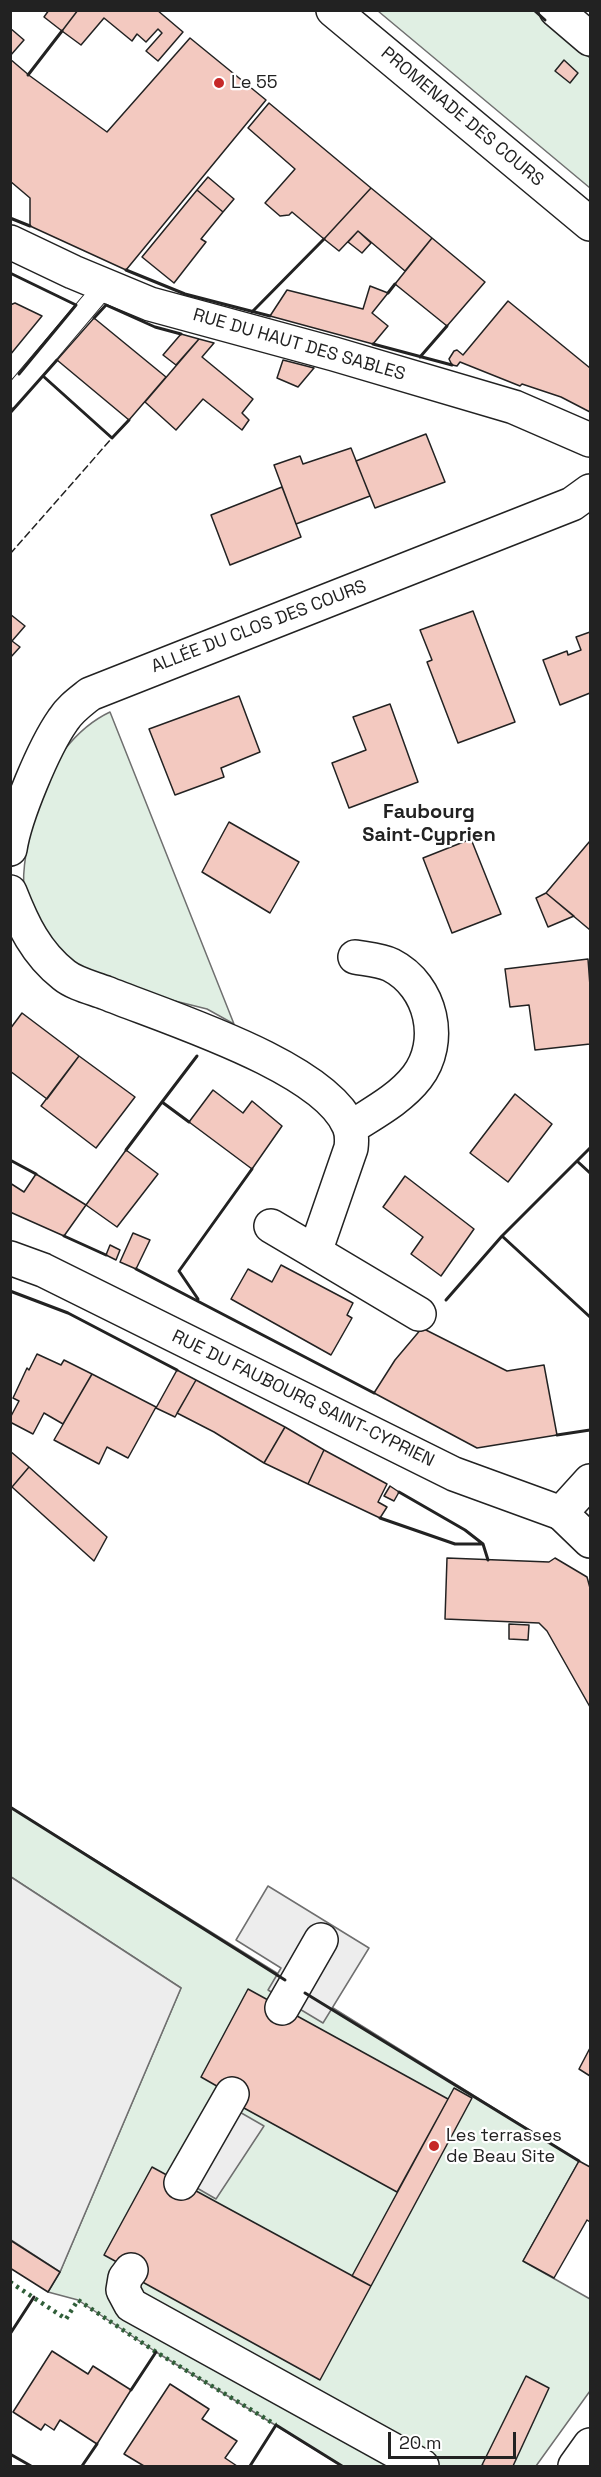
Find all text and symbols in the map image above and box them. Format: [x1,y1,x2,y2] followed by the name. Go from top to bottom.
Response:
[376,43,548,191] street label: PROMENADE DES COURS
[231,72,278,94] place label: Le 55
[212,76,226,90] marker: Le 55
[190,304,408,386] street label: RUE DU HAUT DES SABLES
[148,576,370,678] street label: ALLÉE DU CLOS DES COURS
[362,801,496,848] district label: Faubourg Saint-Cyprien
[168,1326,438,1472] street label: RUE DU FAUBOURG SAINT-CYPRIEN
[446,2125,562,2168] place label: Les terrasses de Beau Site
[427,2139,441,2153] marker: Les terrasses de Beau Site
[391,2420,518,2458] scale bar
[399,2431,442,2454] text: 20 m

